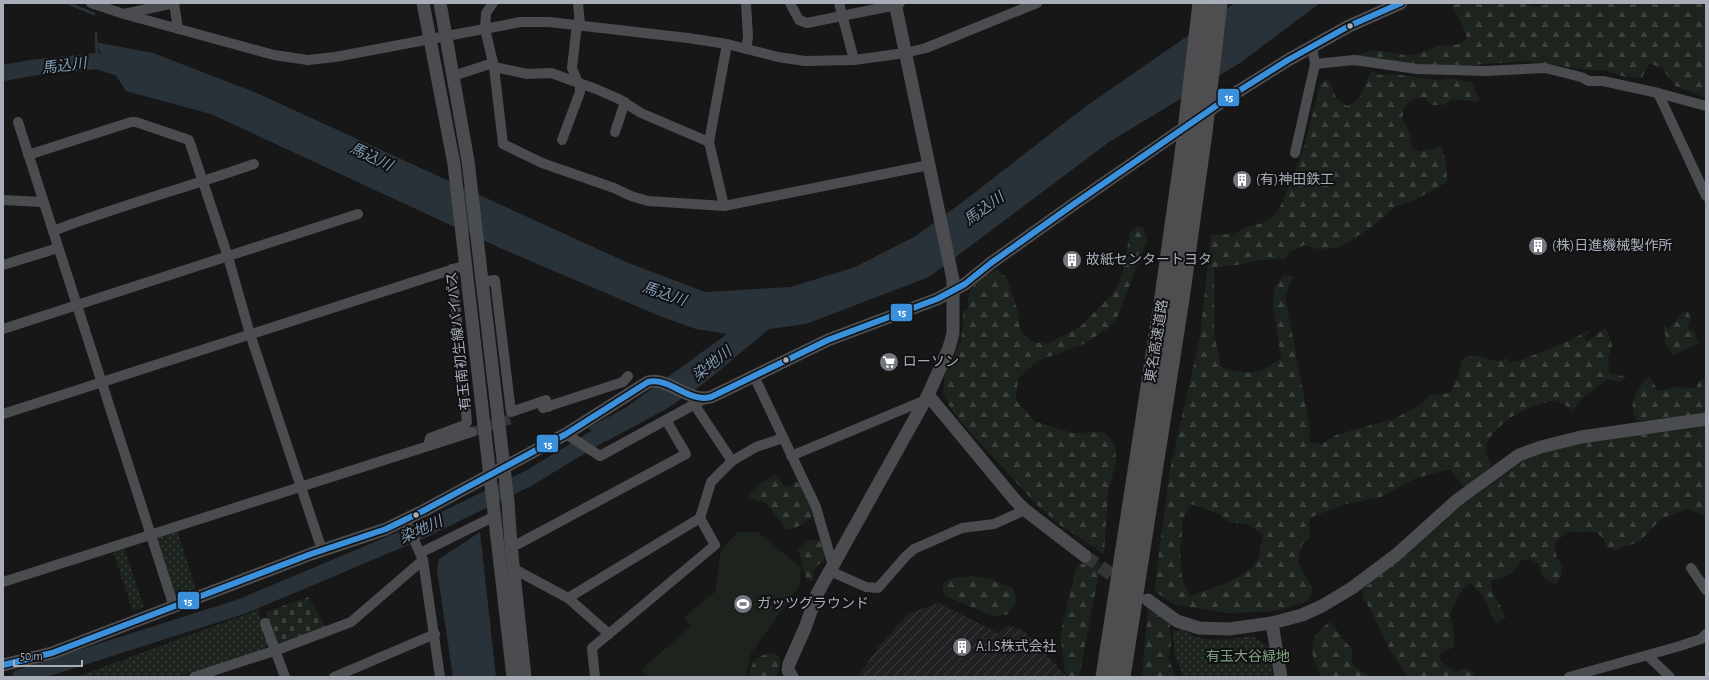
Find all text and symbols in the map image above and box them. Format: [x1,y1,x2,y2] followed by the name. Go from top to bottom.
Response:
[1345,21,1355,31] unlabelled marker
[41,55,89,76] water label: 馬込川
[1217,88,1240,107] line badge: 15
[1225,92,1234,103] text: 15
[347,139,397,174] water label: 馬込川
[1231,169,1253,191] building icon: (有)神田鉄工
[1256,172,1334,187] place label: (有)神田鉄工
[961,188,1008,228] water label: 馬込川
[1527,235,1549,257] building icon: (株)日進機械製作所
[1552,237,1672,253] place label: (株)日進機械製作所
[1061,249,1083,271] building icon: 故紙センタートヨタ
[1086,252,1212,267] place label: 故紙センタートヨタ
[444,271,473,411] street label: 有玉南初生線バイパス
[640,279,690,309] water label: 馬込川
[1143,298,1170,384] street label: 東名高速道路
[890,303,913,322] line badge: 15
[898,307,907,318] text: 15
[689,342,736,384] water label: 染地川
[878,351,900,373] supermarket icon: ローソン
[781,355,791,365] unlabelled marker
[903,355,959,369] place label: ローソン
[536,434,559,453] line badge: 15
[544,439,553,450] text: 15
[411,510,421,520] unlabelled marker
[397,512,446,546] water label: 染地川
[177,591,200,610] line badge: 15
[732,593,754,615] sports icon: ガッツグラウンド
[184,596,193,607] text: 15
[757,596,869,611] place label: ガッツグラウンド
[951,636,973,658] building icon: A.I.S株式会社
[976,639,1056,654] place label: A.I.S株式会社
[14,642,82,668] scale bar
[1206,649,1290,664] park label: 有玉大谷緑地
[20,650,43,662] text: 50 m

